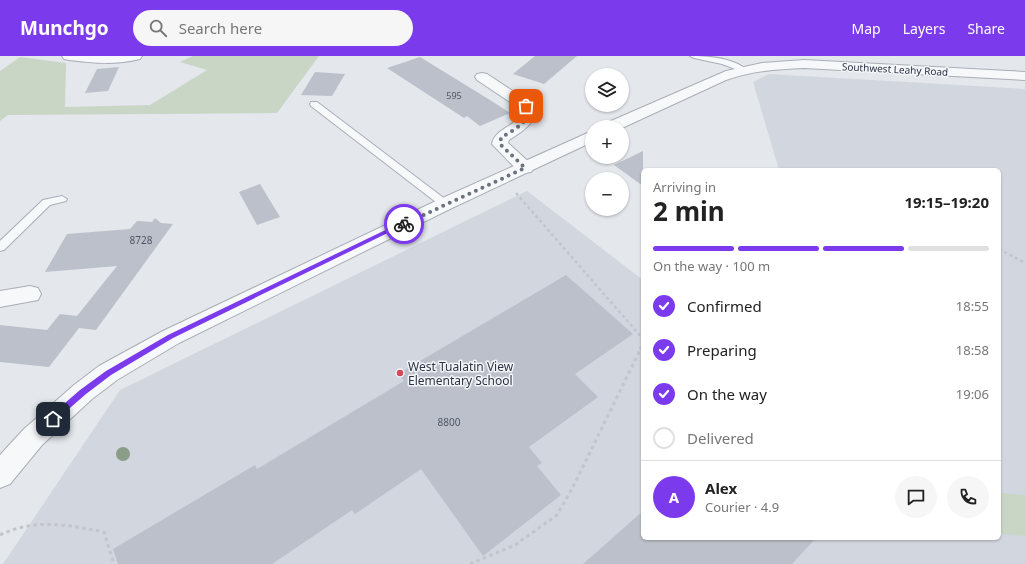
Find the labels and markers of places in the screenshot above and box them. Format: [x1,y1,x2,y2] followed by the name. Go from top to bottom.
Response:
[509,89,543,123] pin
[408,358,514,389] place label: West Tualatin View Elementary School
[395,368,405,378] marker: West Tualatin View Elementary School
[36,402,70,436] pin

